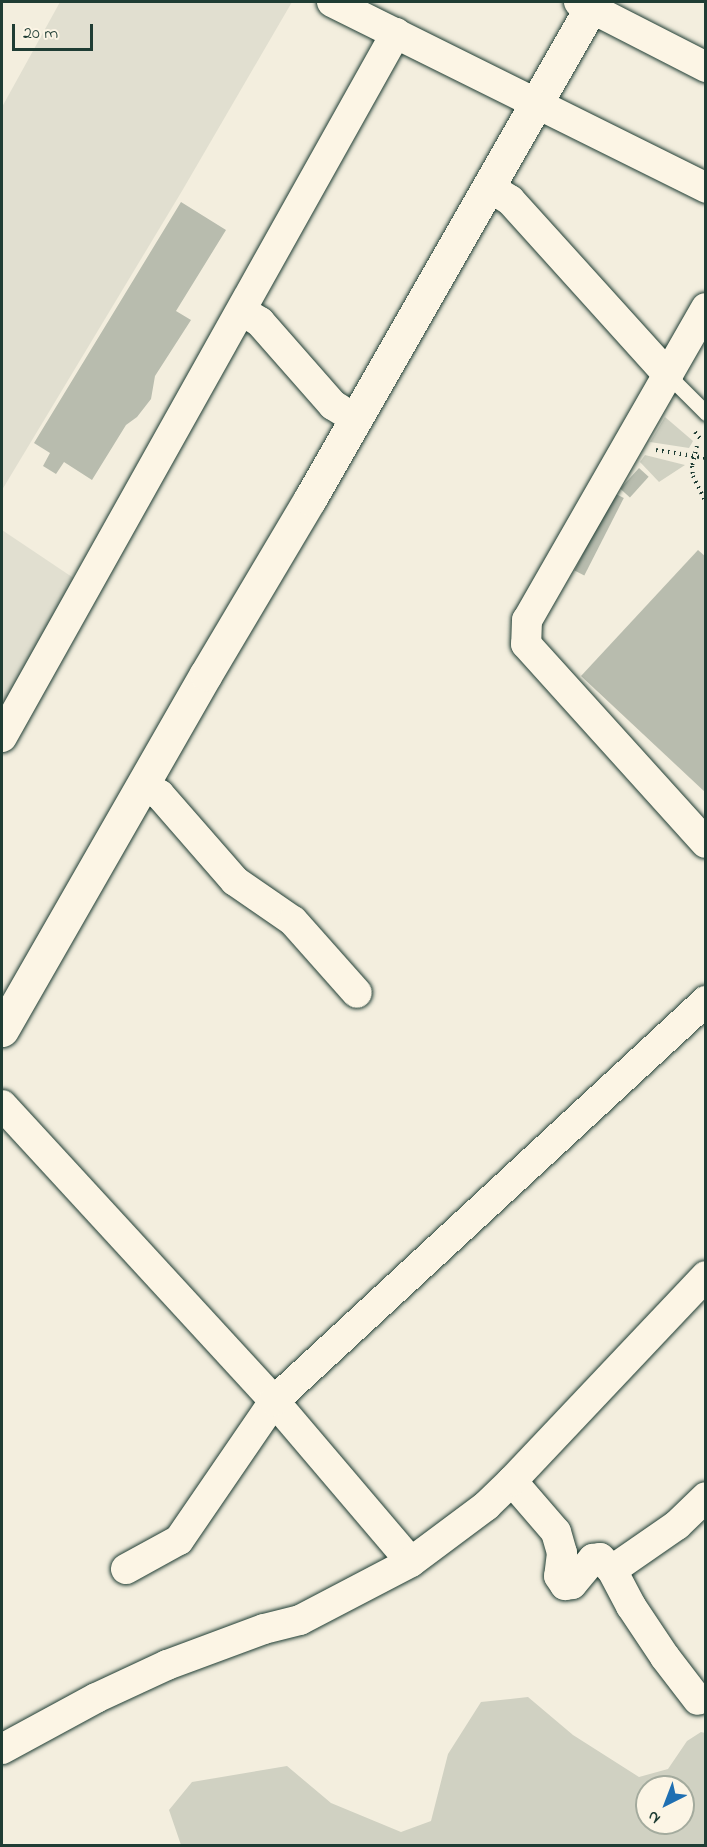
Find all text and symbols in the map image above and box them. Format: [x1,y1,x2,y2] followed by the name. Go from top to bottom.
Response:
[15,12,96,50] scale bar
[23,21,58,47] text: 20 m
[635,1775,695,1835] north arrow
[642,1804,666,1829] text: N

